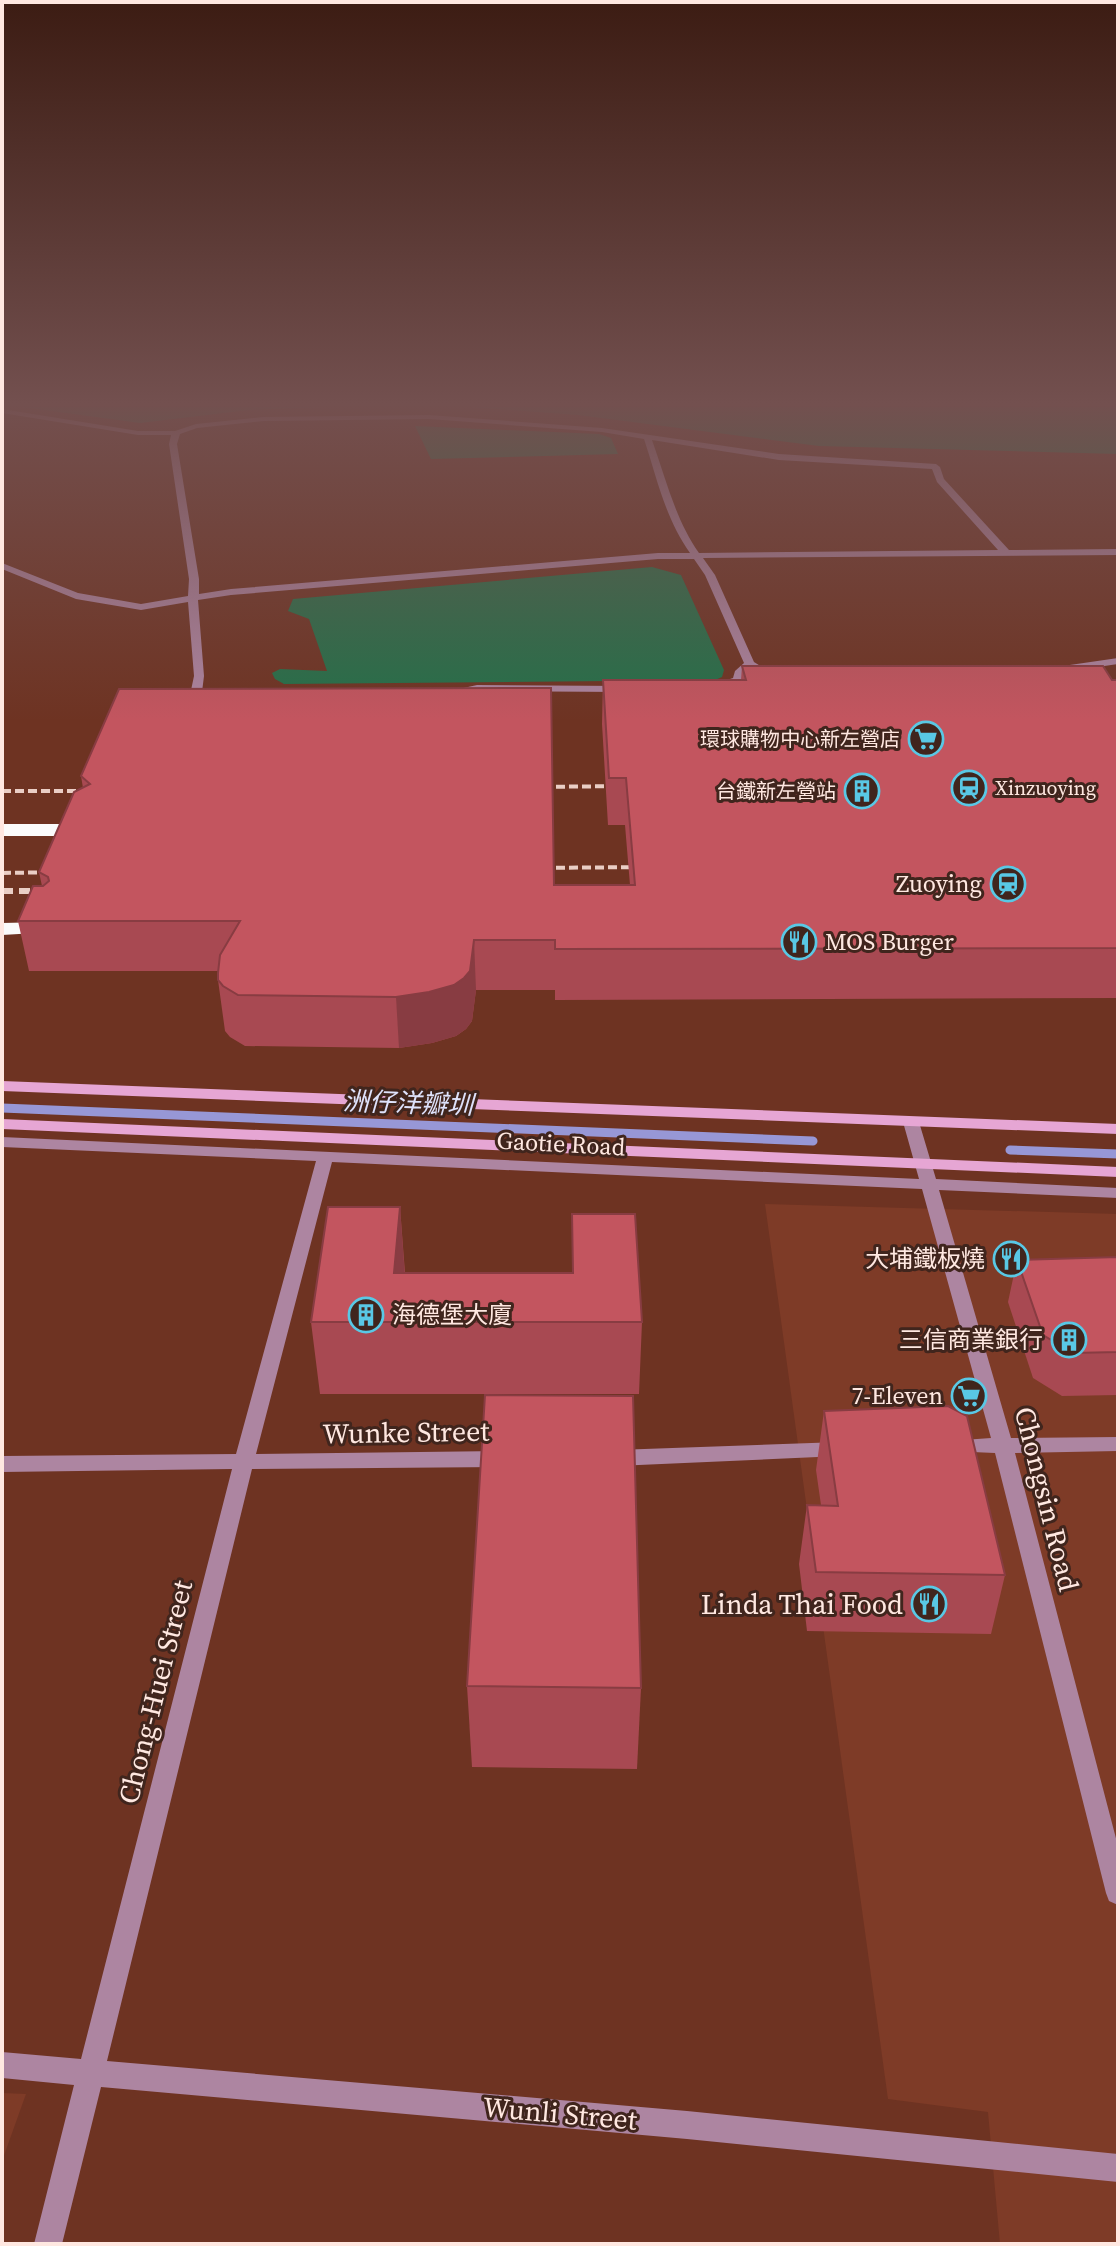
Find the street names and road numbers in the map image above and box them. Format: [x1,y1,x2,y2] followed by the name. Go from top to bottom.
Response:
[496,1124,627,1163] street label: Gaotie Road
[1006,1403,1088,1595] street label: Chongsin Road
[322,1412,491,1452] street label: Wunke Street
[109,1575,201,1808] street label: Chong-Huei Street
[481,2087,639,2139] street label: Wunli Street

